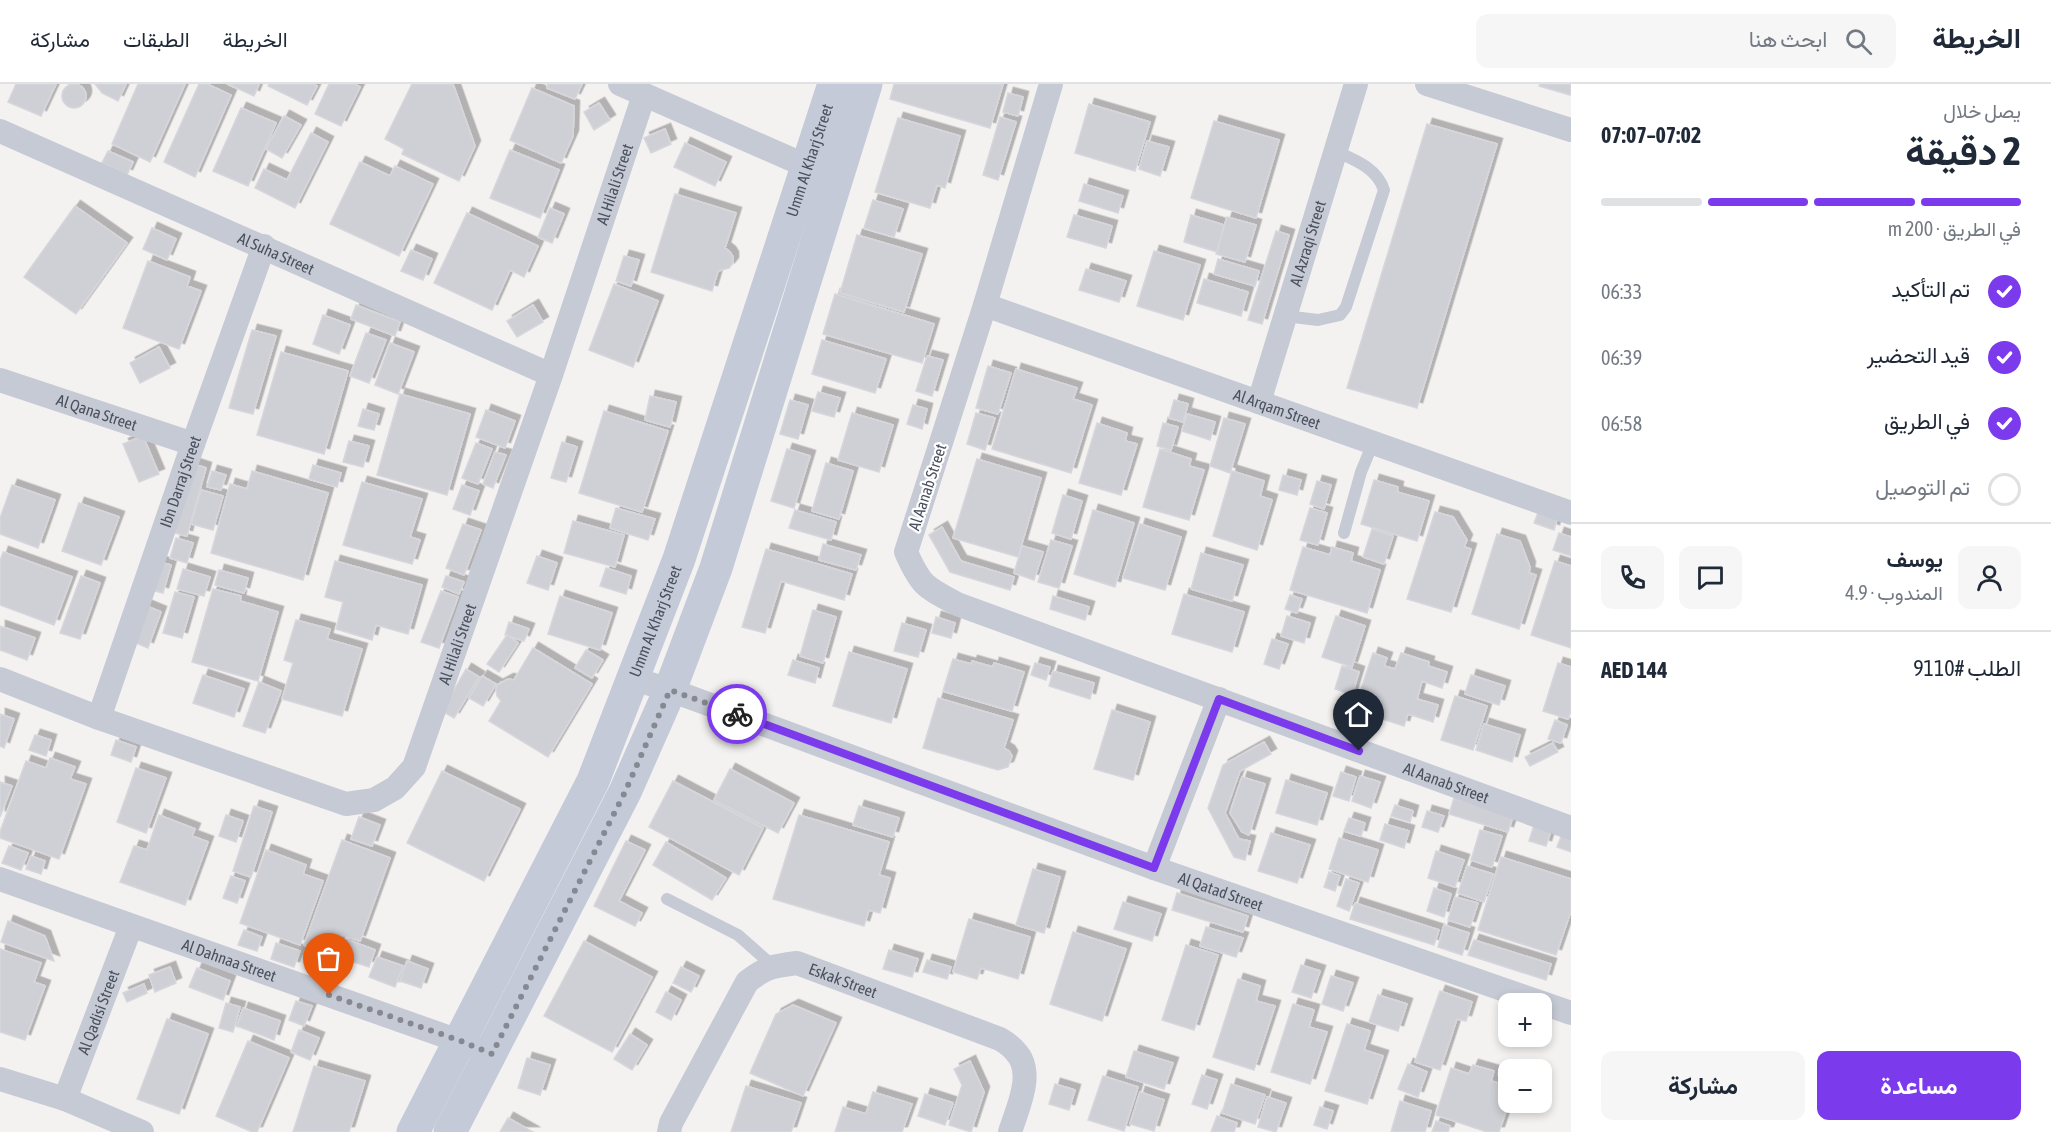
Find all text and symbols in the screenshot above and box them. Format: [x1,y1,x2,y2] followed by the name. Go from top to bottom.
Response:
[1476,14,1896,68] search box
[1932,22,2021,54] text: الخريطة
[1842,25,1875,58] icon: search
[1749,26,1827,52] text: ابحث هنا
[30,27,90,51] text: مشاركة
[123,27,190,51] text: الطبقات
[223,27,288,51] text: الخريطة
[1943,99,2021,122] text: يصل خلال
[782,101,836,219] street label: Umm Al Kharj Street
[1601,122,1701,148] text: 07:02–07:07
[1905,129,2021,173] text: 2 دقيقة
[593,141,636,227] street label: Al Hilali Street
[1286,198,1329,288] street label: Al Azraqi Street
[1888,217,2021,240] text: في الطريق · 200 m
[235,229,317,278] street label: Al Suha Street
[1988,275,2021,308] icon: check
[1891,276,1970,302] text: تم التأكيد
[1601,280,1642,303] text: 06:33
[1988,341,2021,374] icon: check
[1867,342,1970,368] text: قيد التحضير
[1601,346,1642,369] text: 06:39
[1231,385,1323,432] street label: Al Arqam Street
[54,390,140,434] street label: Al Qana Street
[1988,407,2021,440] icon: check
[1884,408,1970,434] text: في الطريق
[1601,412,1642,435] text: 06:58
[156,433,204,530] street label: Ibn Darraj Street
[905,441,950,532] street label: Al Aanab Street
[1875,474,1970,500] text: تم التوصيل
[1601,546,1664,609] button: phone
[1679,546,1742,609] button: chat
[1887,546,1943,572] text: يوسف
[1958,546,2021,609] button: person
[625,562,685,679] street label: Umm Al Kharj Street
[1845,581,1943,604] text: المندوب · 4.9
[435,601,480,687] street label: Al Hilali Street
[1913,655,2021,681] text: الطلب #9110
[1601,657,1668,683] text: AED 144
[707,684,767,744] courier
[1333,689,1384,751] pin
[721,698,754,731] icon: bike
[1342,698,1375,731] icon: home
[1401,759,1492,806] street label: Al Aanab Street
[1176,868,1266,914] street label: Al Qatad Street
[303,933,354,995] pin
[180,935,279,985] street label: Al Dahnaa Street
[312,942,345,975] icon: bag
[806,959,880,1001] street label: Eskak Street
[74,967,123,1057] street label: Al Qadisi Street
[1498,993,1552,1113] map controls
[1498,993,1552,1047] button: +
[1601,1051,1805,1120] button: مشاركة
[1817,1051,2021,1120] button: مساعدة
[1498,1059,1552,1113] button: −

